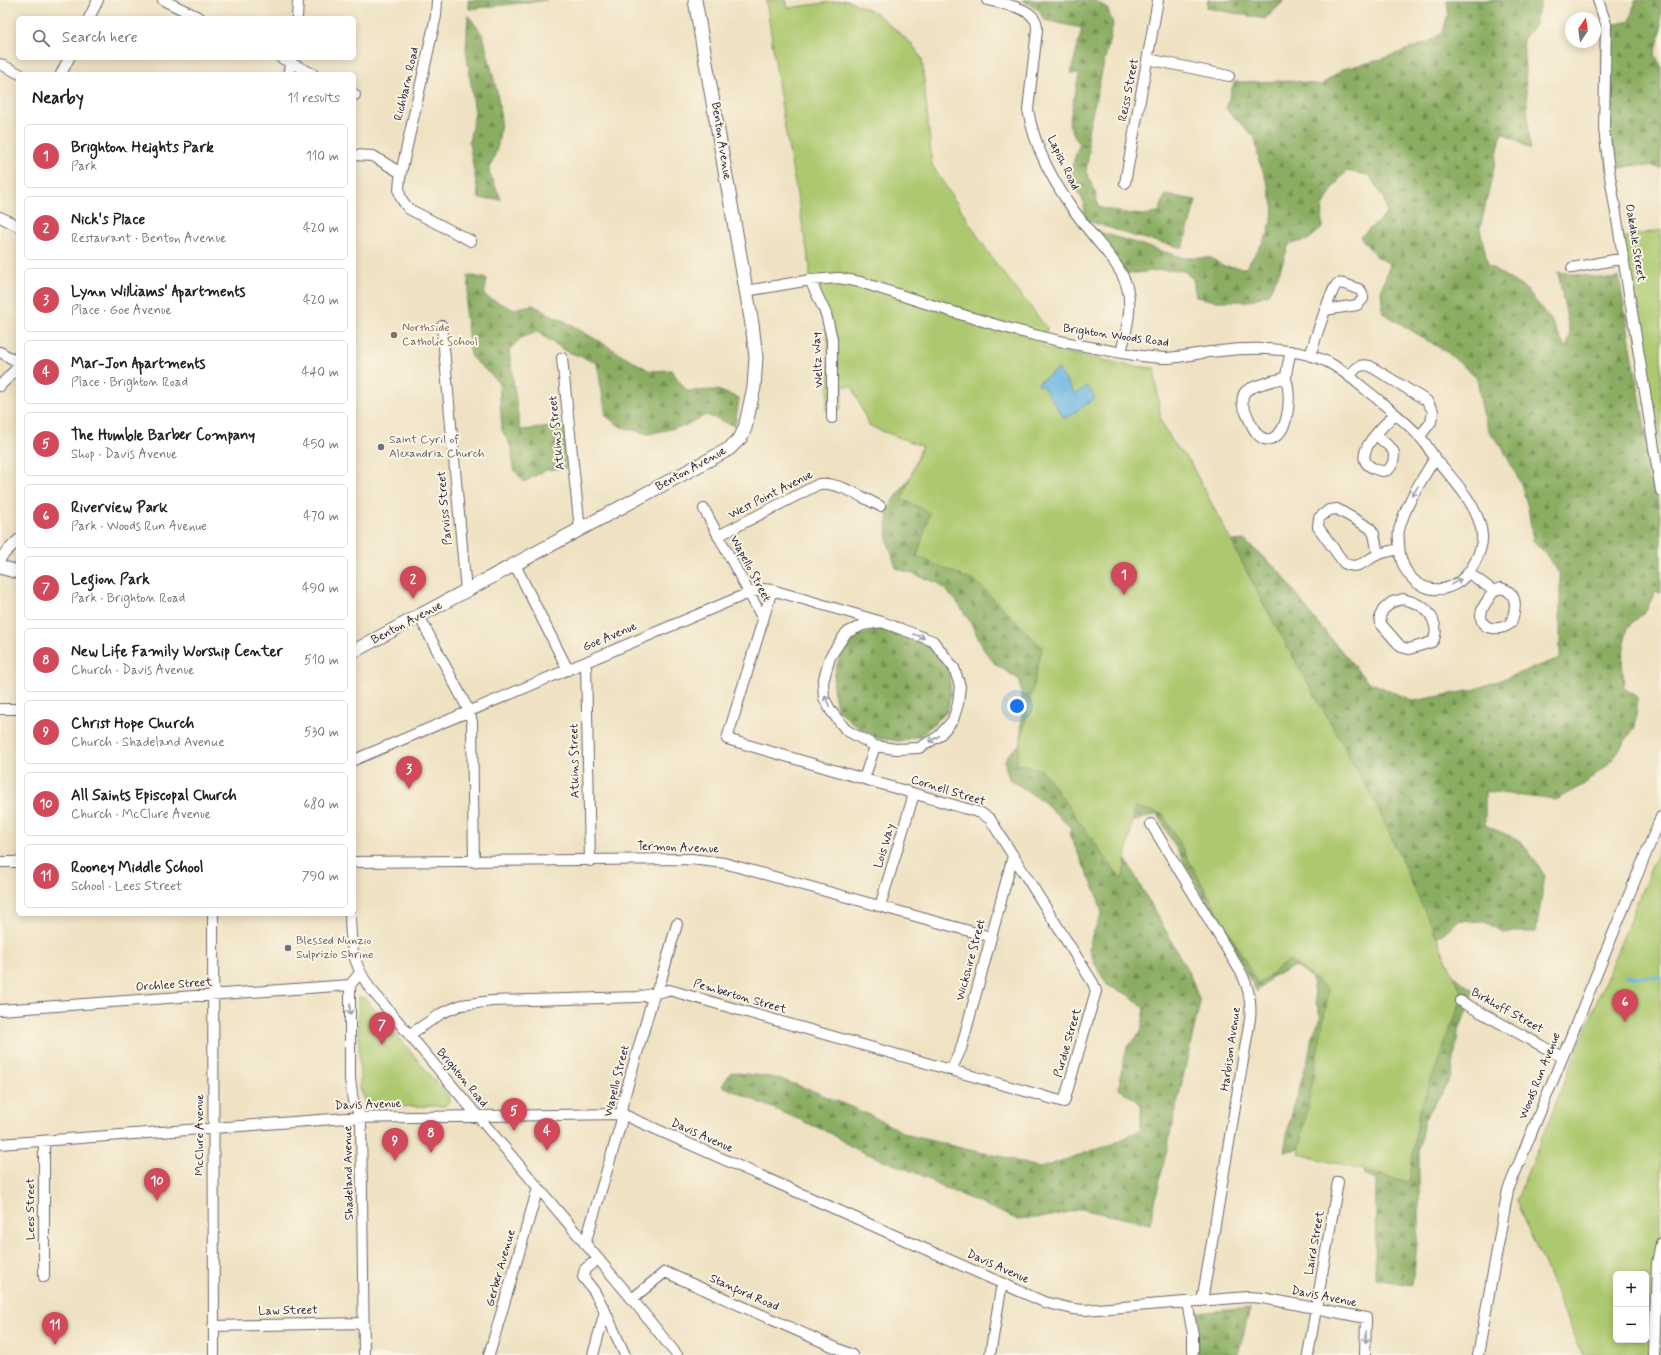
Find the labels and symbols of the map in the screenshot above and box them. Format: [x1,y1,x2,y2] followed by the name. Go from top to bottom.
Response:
[1565,12,1601,48] north arrow
[391,46,423,122] street label: Richbarn Road
[1115,57,1143,123] street label: Reiss Street
[707,101,735,181] street label: Benton Avenue
[1043,133,1083,193] street label: Lapish Road
[1621,203,1649,283] street label: Oakdale Street
[402,320,478,350] place label: Northside Catholic School
[1062,321,1170,351] street label: Brighton Woods Road
[389,330,399,340] marker: Northside Catholic School
[809,332,827,388] street label: Weltz Way
[545,395,569,471] street label: Atkins Street
[389,432,485,462] place label: Saint Cyril of Alexandria Church
[376,442,386,452] marker: Saint Cyril of Alexandria Church
[653,443,729,495] street label: Benton Avenue
[726,467,816,523] street label: West Point Avenue
[434,470,456,546] street label: Parviss Street
[1411,485,1419,496] one-way arrow
[726,533,774,606] street label: Wapello Street
[1111,562,1137,595] pin: 1
[400,566,426,599] pin: 2
[1450,578,1462,586] one-way arrow
[369,597,446,648] street label: Benton Avenue
[580,618,640,656] street label: Goe Avenue
[913,632,925,640] one-way arrow
[823,696,830,708] one-way arrow
[1007,696,1027,716] your location
[566,723,584,798] street label: Atkins Street
[928,735,940,743] one-way arrow
[396,756,422,789] pin: 3
[909,772,988,810] street label: Cornell Street
[871,821,899,870] street label: Lois Way
[637,839,720,857] street label: Termon Avenue
[952,917,990,1003] street label: Wickshire Street
[296,933,374,963] place label: Blessed Nunzio Sulprizio Shrine
[283,943,293,953] marker: Blessed Nunzio Sulprizio Shrine
[135,974,213,996] street label: Orchlee Street
[691,976,789,1018] street label: Pemberton Street
[1468,985,1546,1038] street label: Birkhoff Street
[1612,989,1638,1022] pin: 6
[346,1002,354,1015] one-way arrow
[1050,1006,1086,1080] street label: Purdue Street
[1217,1006,1245,1092] street label: Harbison Avenue
[369,1012,395,1045] pin: 7
[1515,1030,1565,1122] street label: Woods Run Avenue
[600,1043,634,1118] street label: Wapello Street
[433,1045,491,1111] street label: Brighton Road
[192,1094,208,1176] street label: McClure Avenue
[334,1096,402,1114] street label: Davis Avenue
[501,1098,527,1131] pin: 5
[668,1115,736,1157] street label: Davis Avenue
[534,1118,560,1151] pin: 4
[418,1120,444,1153] pin: 8
[340,1125,358,1220] street label: Shadeland Avenue
[382,1128,408,1161] pin: 9
[144,1168,170,1201] pin: 10
[23,1178,39,1240] street label: Lees Street
[1301,1210,1329,1276] street label: Laird Street
[482,1227,520,1309] street label: Gerber Avenue
[964,1246,1032,1288] street label: Davis Avenue
[706,1271,781,1316] street label: Stanford Road
[1290,1283,1359,1311] street label: Davis Avenue
[258,1302,318,1320] street label: Law Street
[42,1312,68,1345] pin: 11
[1362,1330,1370,1343] one-way arrow

